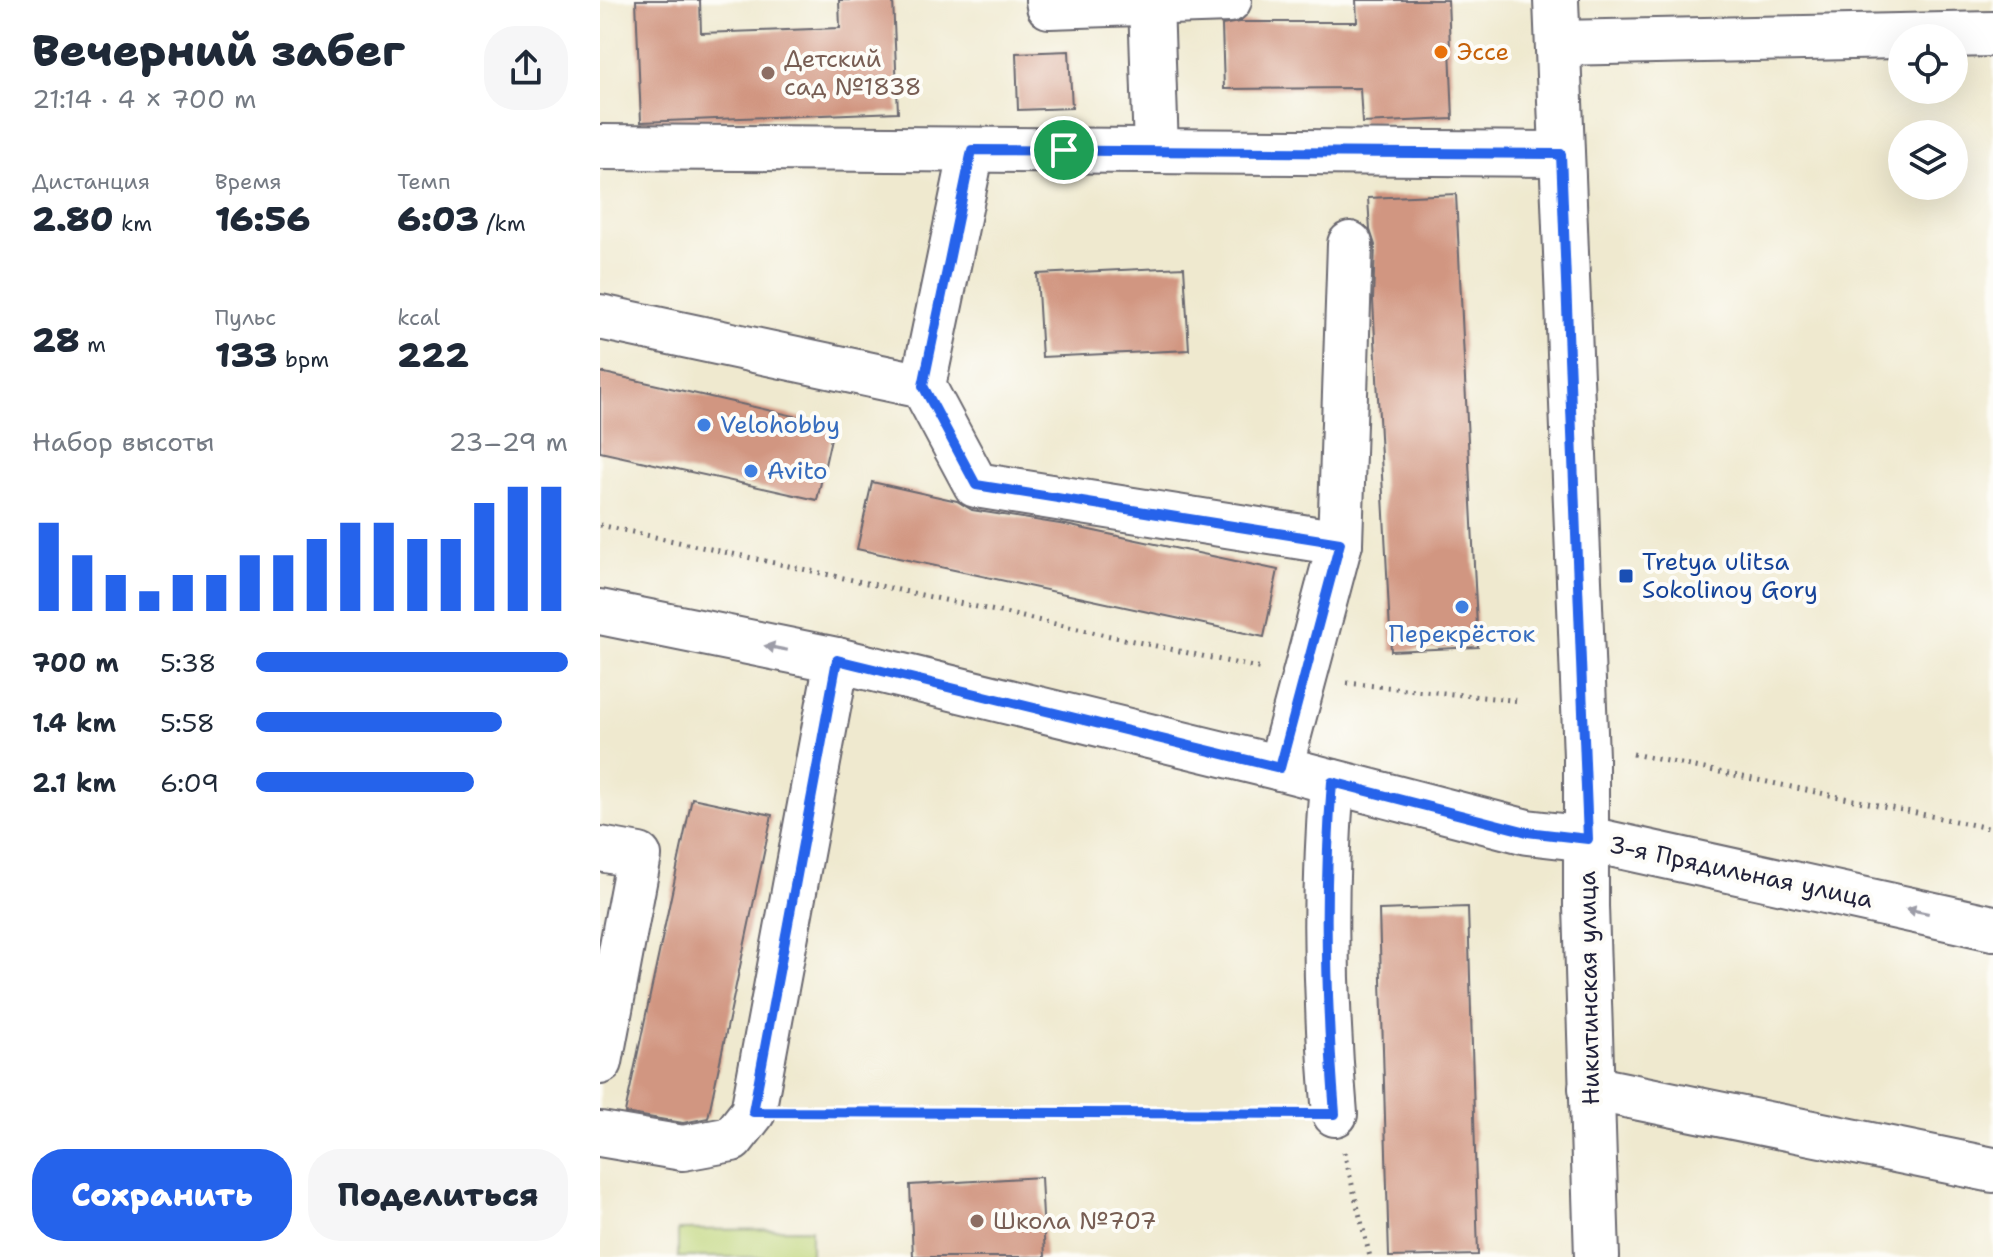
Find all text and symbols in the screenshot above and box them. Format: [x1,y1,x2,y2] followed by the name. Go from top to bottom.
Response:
[32,21,405,80] text: Вечерний забег
[1888,24,1968,200] map controls
[1888,24,1968,104] button: locate
[484,26,568,110] button: share
[1457,36,1509,68] place label: Эссе
[784,43,922,103] place label: Детский сад №1838
[1432,43,1450,61] marker: Эссе
[759,64,777,82] marker: Детский сад №1838
[32,81,256,116] text: 21:14 · 4 × 700 m
[1030,116,1098,184] pin
[1888,120,1968,200] button: layers
[1042,128,1086,172] icon: arrive
[32,167,150,196] text: Дистанция
[215,167,282,196] text: Время
[397,167,451,196] text: Темп
[32,196,113,242] text: 2.80
[215,196,310,242] text: 16:56
[397,196,479,242] text: 6:03
[113,209,152,238] text: km
[479,209,526,238] text: /km
[215,303,276,332] text: Пульс
[397,303,440,332] text: kcal
[32,317,80,363] text: 28
[80,330,106,359] text: m
[215,332,277,378] text: 133
[397,332,469,378] text: 222
[277,345,329,374] text: bpm
[720,409,840,441] place label: Velohobby
[695,416,713,434] marker: Velohobby
[32,424,214,459] text: Набор высоты
[448,424,568,459] text: 23–29 m
[767,455,828,487] place label: Avito
[742,462,760,480] marker: Avito
[1642,546,1818,606] place label: Tretya ulitsa Sokolinoy Gory
[1617,567,1635,585] marker: Tretya ulitsa Sokolinoy Gory
[1453,598,1471,616] marker: Перекрёсток
[1389,618,1535,650] place label: Перекрёсток
[763,641,788,654] one-way arrow
[32,645,119,680] text: 700 m
[160,645,216,680] text: 5:38
[32,705,116,740] text: 1.4 km
[160,705,215,740] text: 5:58
[32,765,116,800] text: 2.1 km
[160,765,219,800] text: 6:09
[1606,828,1876,916] street label: 3-я Прядильная улица
[1571,871,1607,1105] street label: Никитинская улица
[1904,904,1929,917] one-way arrow
[32,1149,292,1241] button: Сохранить
[308,1149,568,1241] button: Поделиться
[993,1205,1156,1237] place label: Школа №707
[968,1212,986,1230] marker: Школа №707

